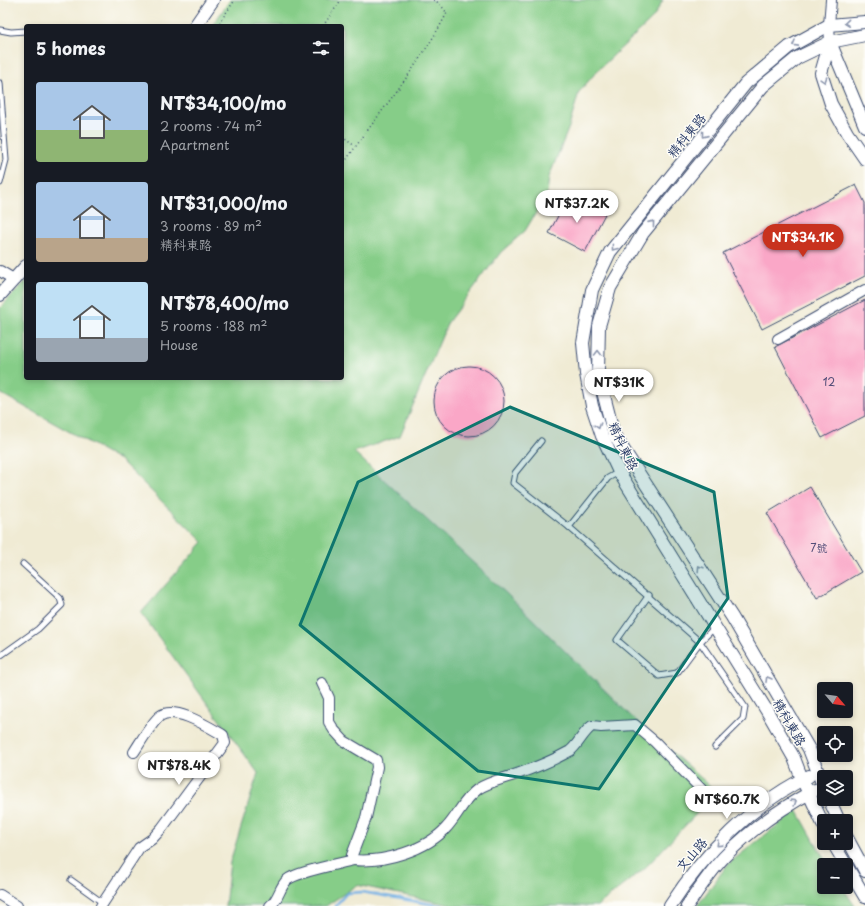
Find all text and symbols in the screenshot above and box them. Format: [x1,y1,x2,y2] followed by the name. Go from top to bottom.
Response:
[844,18,850,27] one-way arrow
[36,35,106,61] text: 5 homes
[310,37,332,59] icon: filters
[792,39,799,46] one-way arrow
[819,76,827,83] one-way arrow
[160,90,286,116] text: NT$34,100/mo
[68,98,116,146] icon: home
[662,109,710,161] street label: 精科東路
[160,116,262,135] text: 2 rooms · 74 m²
[701,131,708,138] one-way arrow
[160,135,229,154] text: Apartment
[160,190,287,216] text: NT$31,000/mo
[536,190,618,224] pin: NT$37.2K
[544,193,610,212] text: NT$37.2K
[68,198,116,246] icon: home
[160,216,262,235] text: 3 rooms · 89 m²
[647,220,654,228] one-way arrow
[762,224,844,258] pin: NT$34.1K
[772,227,834,246] text: NT$34.1K
[160,235,212,254] text: 精科東路
[612,243,619,250] one-way arrow
[160,290,289,316] text: NT$78,400/mo
[68,298,116,346] icon: home
[160,316,268,335] text: 5 rooms · 188 m²
[160,335,198,354] text: House
[594,350,602,356] one-way arrow
[586,369,652,403] pin: NT$31K
[594,372,644,391] text: NT$31K
[823,373,836,390] house number: 12
[604,418,644,474] street label: 精科東路
[593,422,602,429] one-way arrow
[810,539,828,556] house number: 7號
[697,565,705,572] one-way arrow
[765,675,772,683] one-way arrow
[817,682,853,718] north arrow
[817,682,853,894] map controls
[769,695,811,749] street label: 精科東路
[817,726,853,762] button: locate
[138,752,220,786] pin: NT$78.4K
[147,755,211,774] text: NT$78.4K
[817,770,853,806] button: layers
[686,786,768,820] pin: NT$60.7K
[694,789,760,808] text: NT$60.7K
[790,800,797,807] one-way arrow
[817,814,853,850] button: +
[671,833,711,875] street label: 文山路
[716,839,724,847] one-way arrow
[817,858,853,894] button: −

